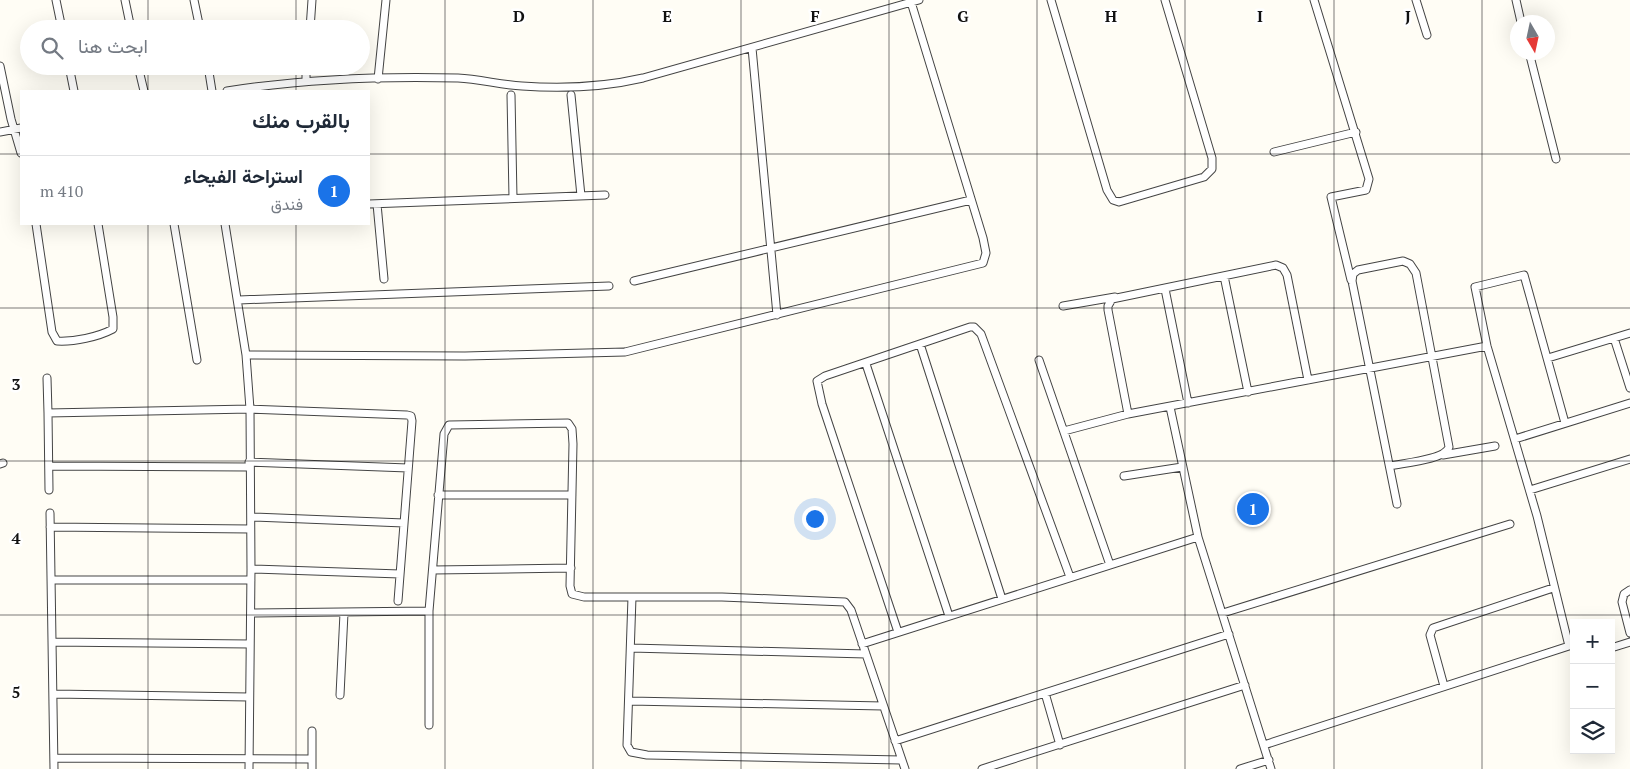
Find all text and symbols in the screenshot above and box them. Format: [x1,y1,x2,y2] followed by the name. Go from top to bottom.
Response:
[513,5,525,27] text: D
[662,5,672,27] text: E
[810,5,820,27] text: F
[957,5,969,27] text: G
[1105,5,1117,27] text: H
[1257,5,1263,27] text: I
[1405,5,1411,27] text: J
[1510,15,1555,60] north arrow
[20,20,370,75] search box
[78,33,148,58] text: ابحث هنا
[38,34,66,62] icon: search
[252,106,350,134] text: بالقرب منك
[183,163,303,188] text: استراحة الفيحاء
[40,180,83,202] text: 410 m
[329,180,339,202] text: 1
[271,193,303,215] text: فندق
[11,373,21,395] text: 3
[1237,490,1269,528] pin: 1
[802,506,828,532] your location
[11,527,21,549] text: 4
[1570,619,1615,754] map controls
[1570,619,1615,664] button: +
[1570,664,1615,709] button: −
[11,681,21,703] text: 5
[1570,709,1615,754] button: layers

